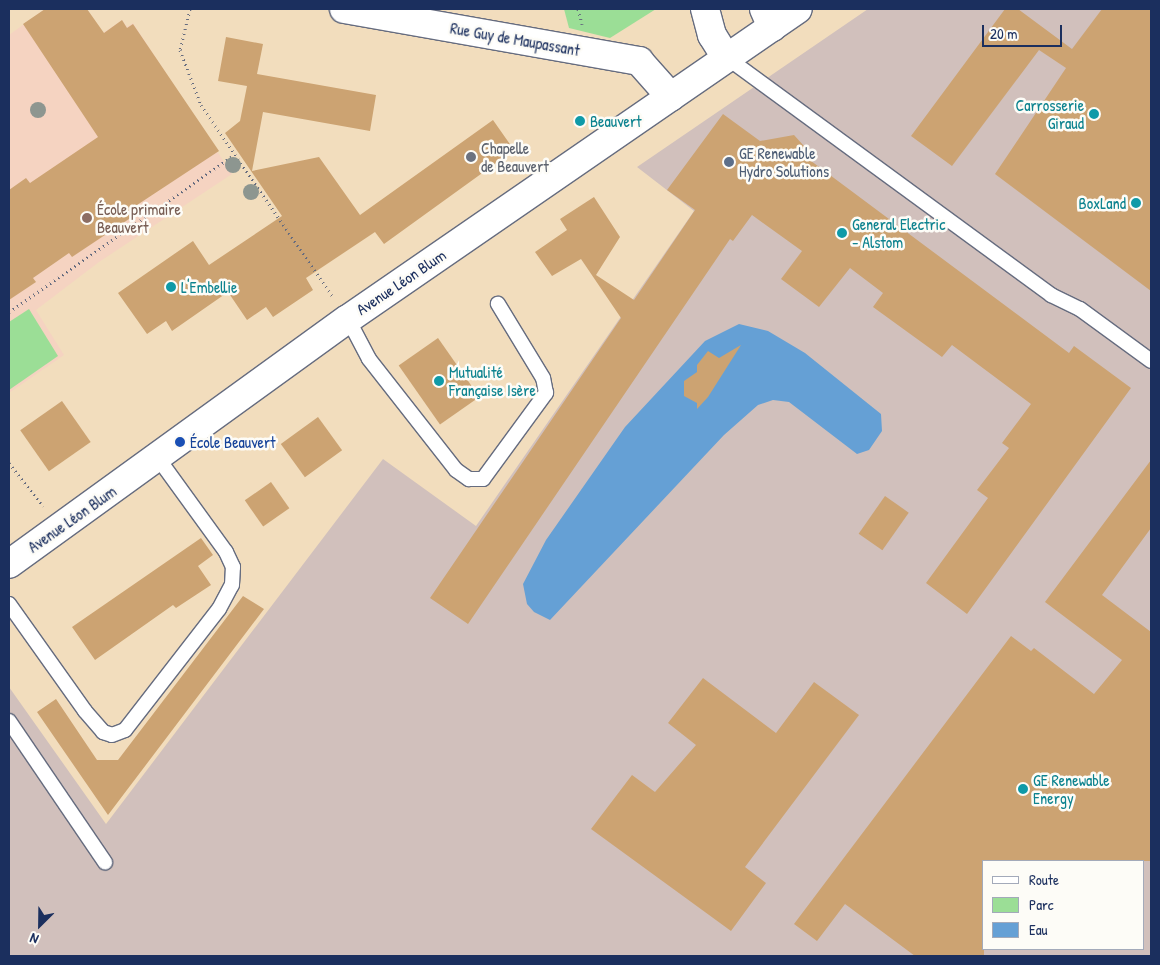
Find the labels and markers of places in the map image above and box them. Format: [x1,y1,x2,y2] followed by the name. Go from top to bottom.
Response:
[1015,95,1084,133] place label: Carrosserie Giraud
[1088,108,1100,120] marker: Carrosserie Giraud
[590,111,642,131] place label: Beauvert
[574,115,586,127] marker: Beauvert
[481,138,549,176] place label: Chapelle de Beauvert
[739,143,829,181] place label: GE Renewable Hydro Solutions
[465,151,477,163] marker: Chapelle de Beauvert
[723,156,735,168] marker: GE Renewable Hydro Solutions
[1079,193,1126,213] place label: BoxLand
[1130,197,1142,209] marker: BoxLand
[97,199,181,237] place label: École primaire Beauvert
[81,212,93,224] marker: École primaire Beauvert
[852,214,945,252] place label: General Electric - Alstom
[836,227,848,239] marker: General Electric - Alstom
[181,277,237,297] place label: L'Embellie
[165,281,177,293] marker: L'Embellie
[449,362,536,400] place label: Mutualité Française Isère
[433,375,445,387] marker: Mutualité Française Isère
[190,432,276,452] place label: École Beauvert
[174,436,186,448] marker: École Beauvert
[1033,770,1110,808] place label: GE Renewable Energy
[1017,783,1029,795] marker: GE Renewable Energy

